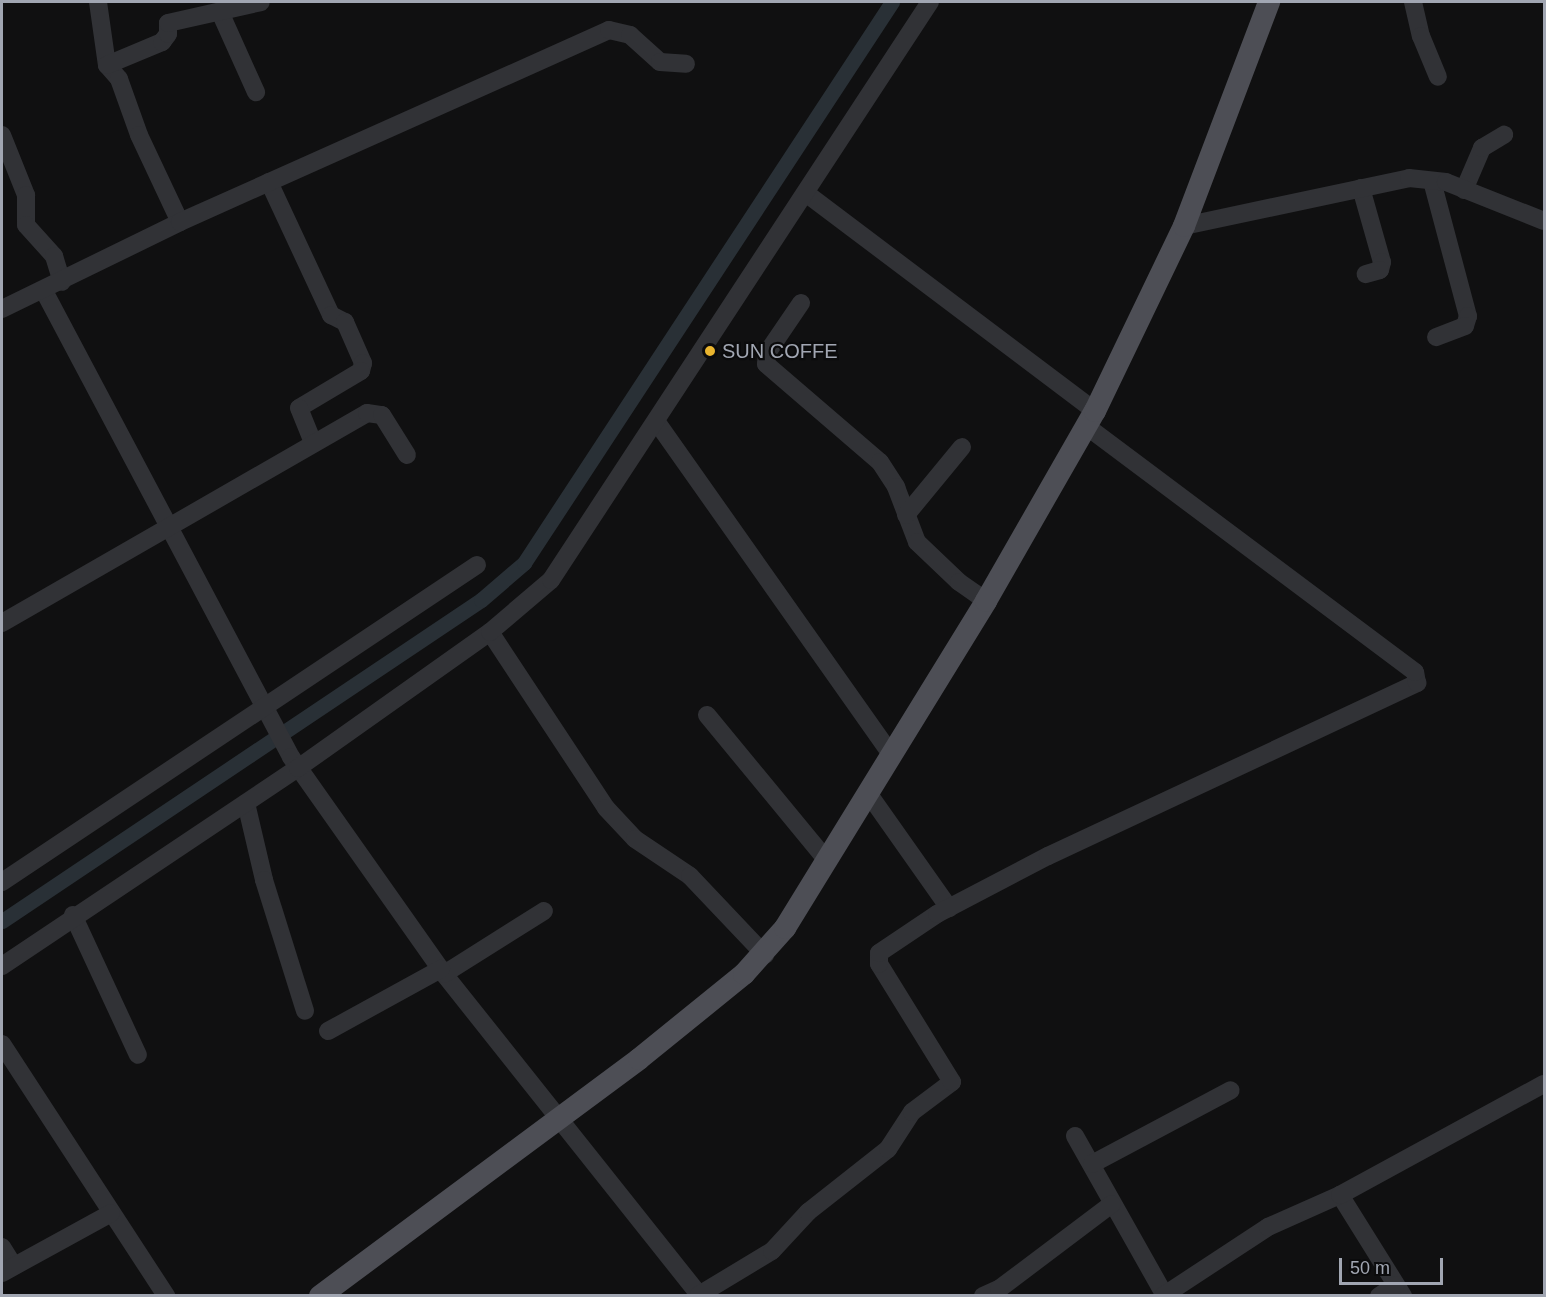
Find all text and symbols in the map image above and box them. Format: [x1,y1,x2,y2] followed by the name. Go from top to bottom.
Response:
[722,339,838,363] place label: SUN COFFE
[703,344,717,358] marker: SUN COFFE
[1342,1246,1446,1284] scale bar
[1350,1258,1390,1278] text: 50 m

